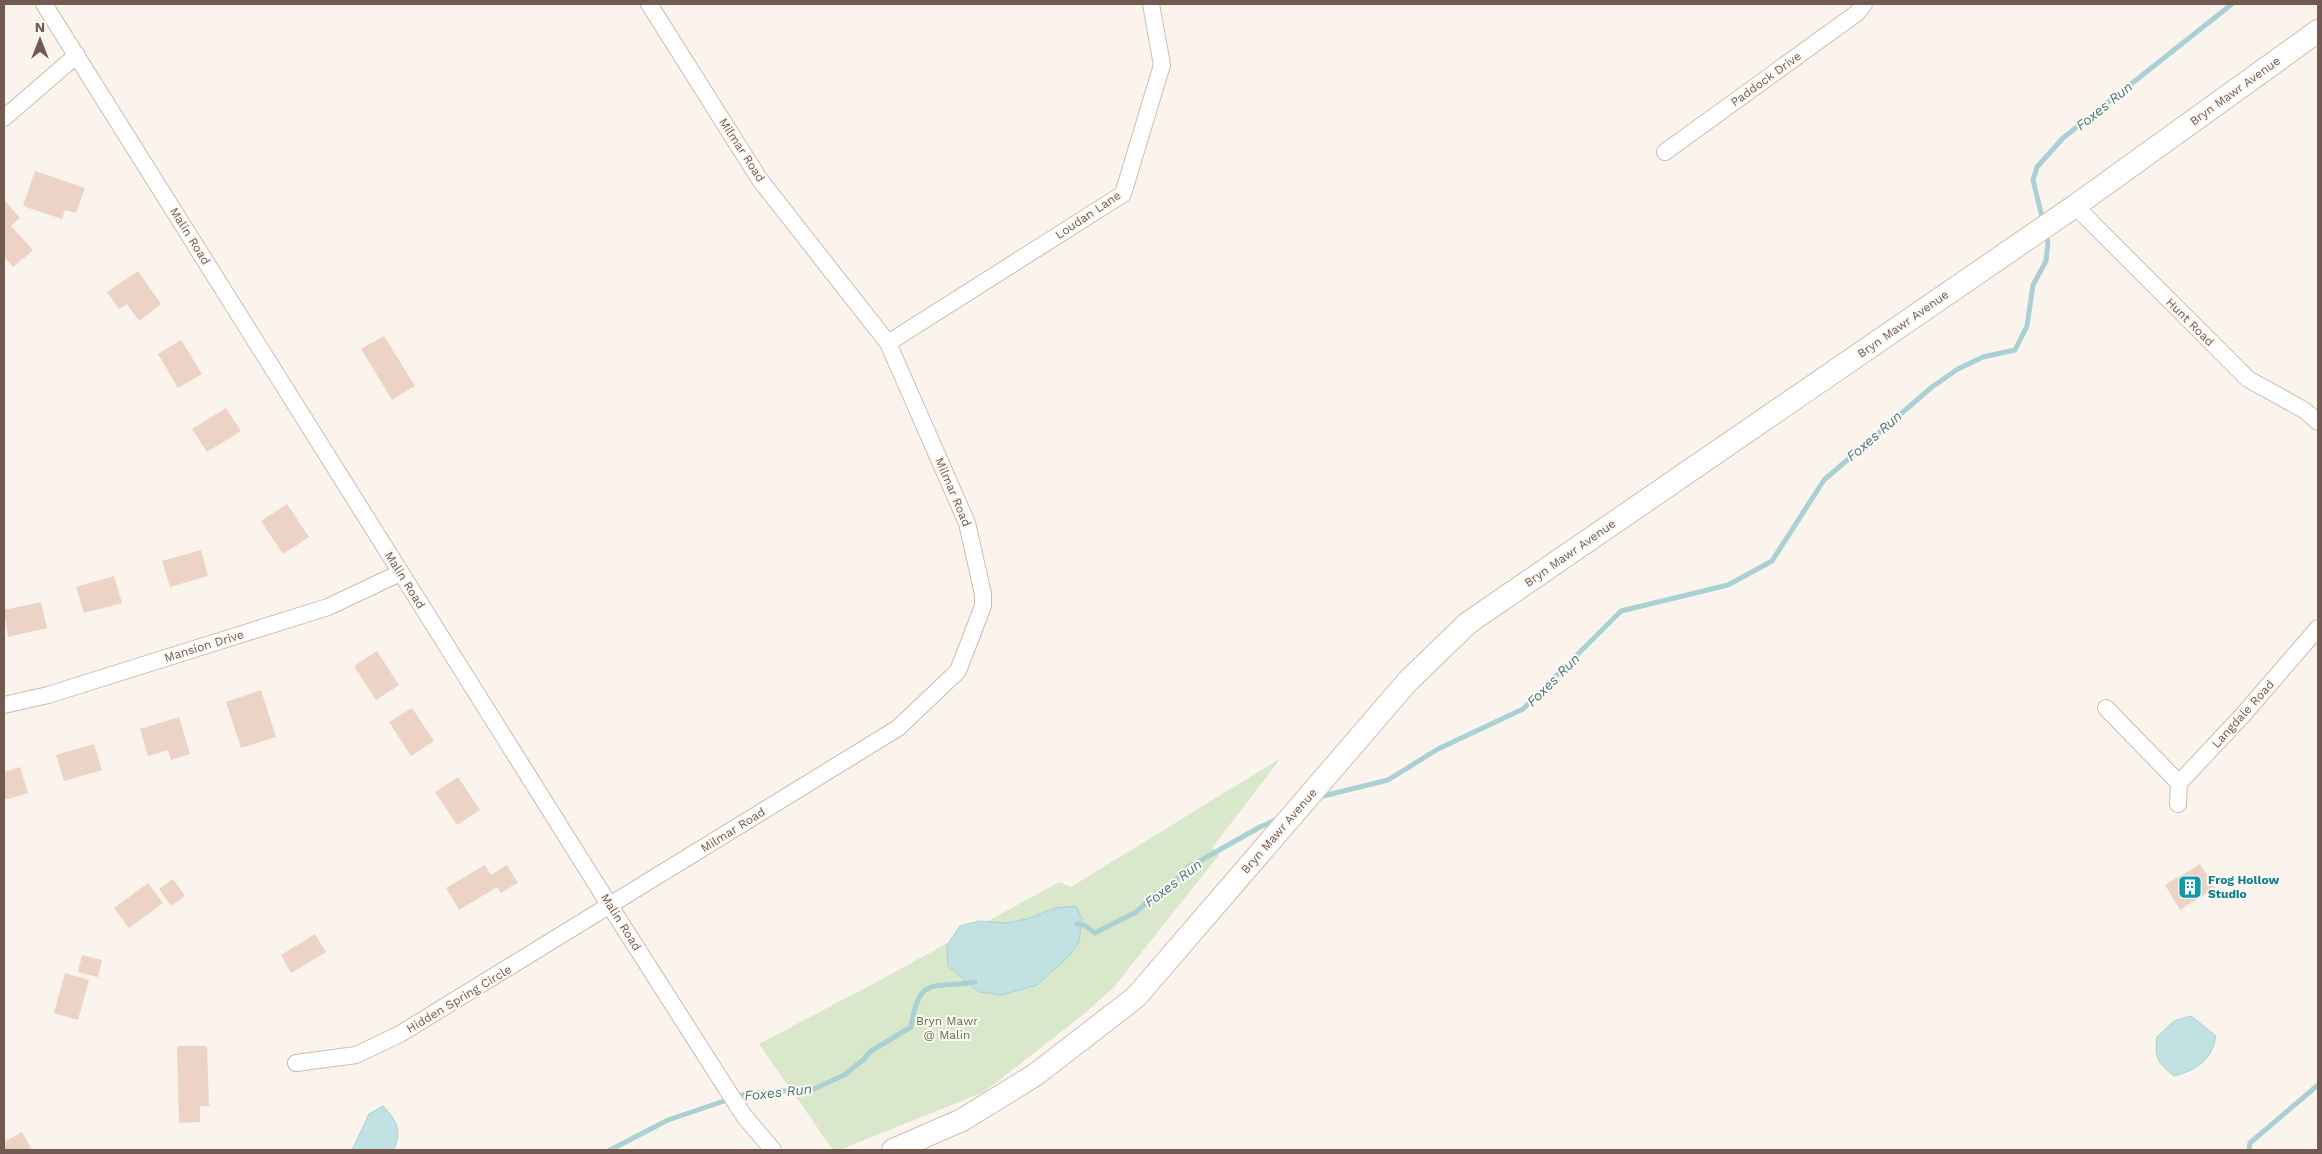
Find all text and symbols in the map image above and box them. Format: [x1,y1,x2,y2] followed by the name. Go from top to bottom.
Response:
[15,15,65,65] north arrow
[35,19,45,35] text: N
[1728,49,1804,109] street label: Paddock Drive
[2187,54,2283,128] street label: Bryn Mawr Avenue
[2073,78,2135,134] water label: Foxes Run
[716,115,768,185] street label: Milmar Road
[1053,188,1123,242] street label: Loudan Lane
[167,205,213,267] street label: Malin Road
[1855,287,1951,361] street label: Bryn Mawr Avenue
[2163,295,2217,349] street label: Hunt Road
[1843,408,1905,464] water label: Foxes Run
[932,456,974,528] street label: Milmar Road
[1522,516,1618,590] street label: Bryn Mawr Avenue
[382,549,428,611] street label: Malin Road
[163,627,246,665] street label: Mansion Drive
[1523,650,1583,710] water label: Foxes Run
[2209,677,2277,751] street label: Langdale Road
[1238,786,1320,876] street label: Bryn Mawr Avenue
[698,805,768,855] street label: Milmar Road
[1141,856,1205,910] water label: Foxes Run
[2208,873,2279,901] place label: Frog Hollow Studio
[2177,874,2203,900] building icon: Frog Hollow Studio
[598,891,644,953] street label: Malin Road
[404,962,514,1036] street label: Hidden Spring Circle
[916,1014,978,1042] park label: Bryn Mawr @ Malin
[743,1080,813,1104] water label: Foxes Run

